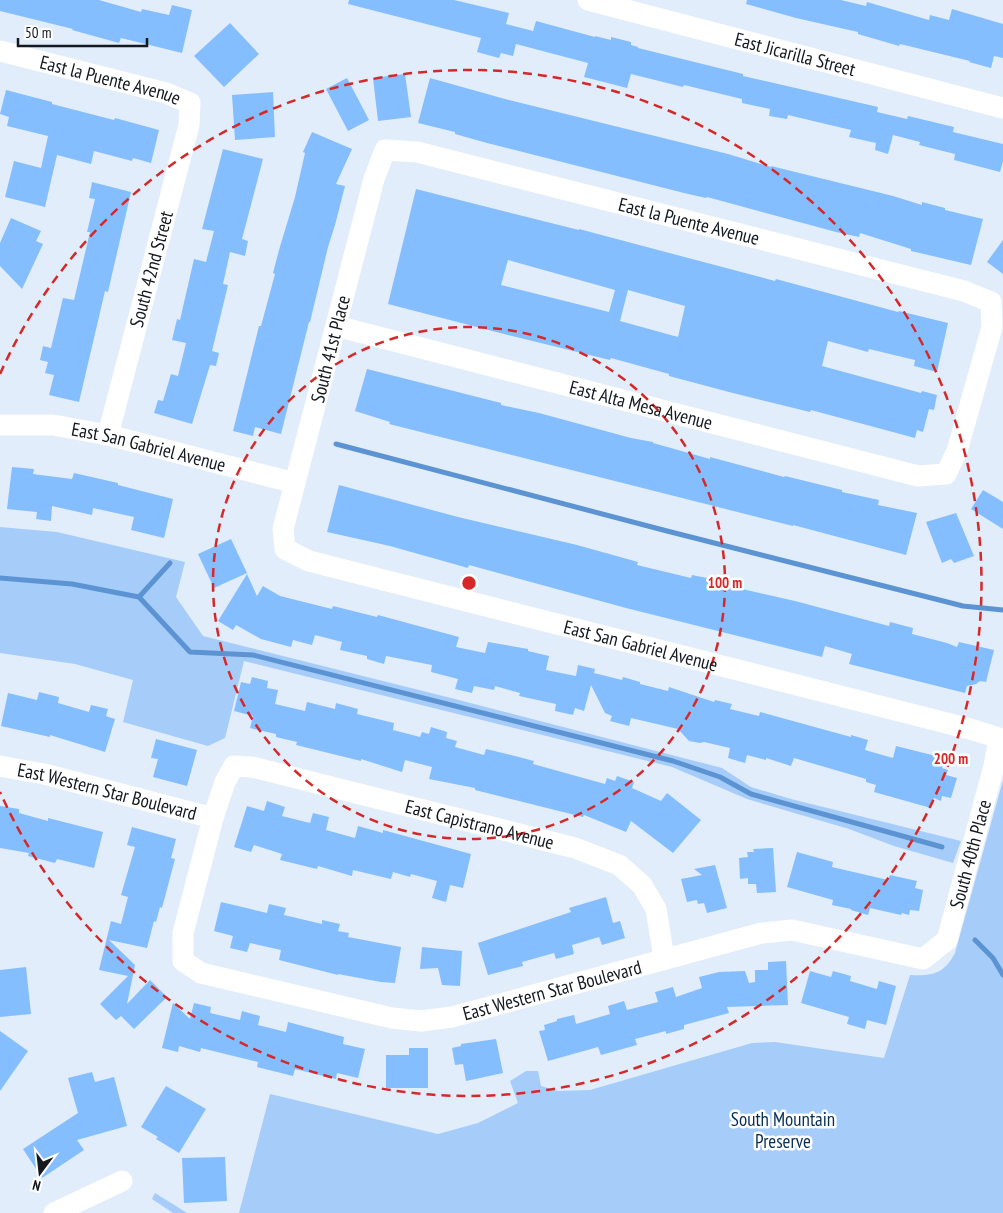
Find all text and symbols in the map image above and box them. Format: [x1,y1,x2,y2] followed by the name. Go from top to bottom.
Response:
[18,15,146,47] scale bar
[25,23,51,42] text: 50 m
[732,27,859,81] street label: East Jicarilla Street
[37,50,185,110] street label: East la Puente Avenue
[616,192,762,250] street label: East la Puente Avenue
[124,208,178,330] street label: South 42nd Street
[305,293,355,405] street label: South 41st Place
[567,375,715,435] street label: East Alta Mesa Avenue
[70,417,228,477] street label: East San Gabriel Avenue
[708,573,742,592] text: 100 m
[460,574,478,592] centre of rings
[561,614,721,676] street label: East San Gabriel Avenue
[934,749,968,768] text: 200 m
[15,757,199,825] street label: East Western Star Boulevard
[403,794,557,854] street label: East Capistrano Avenue
[944,797,996,911] street label: South 40th Place
[460,955,644,1025] street label: East Western Star Boulevard
[731,1107,835,1153] park label: South Mountain Preserve
[15,1148,65,1198] north arrow
[31,1176,43,1195] text: N

